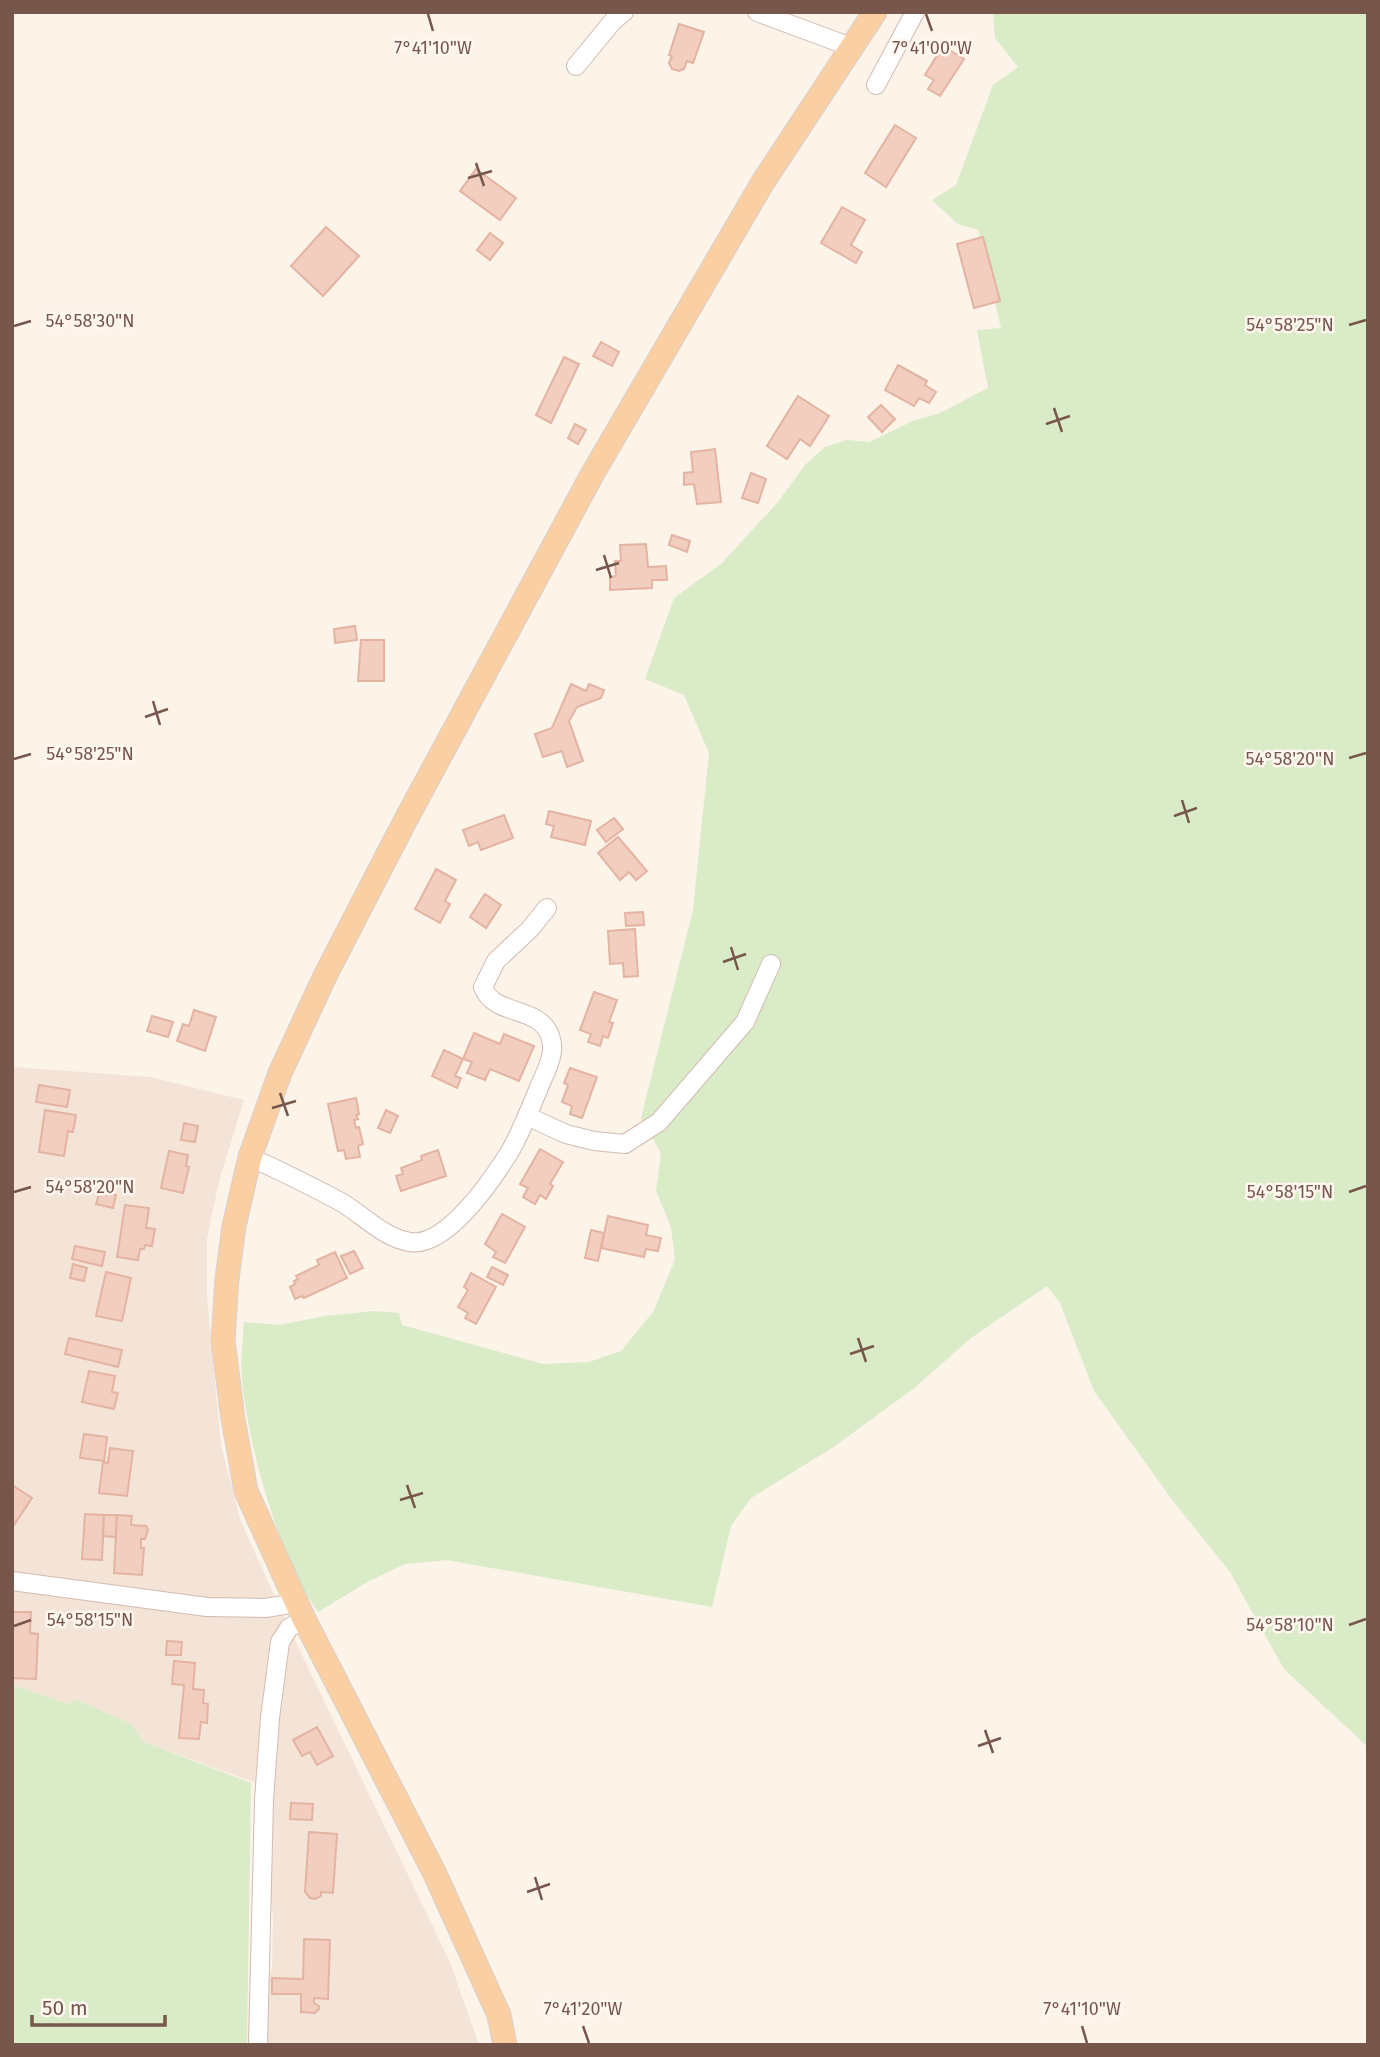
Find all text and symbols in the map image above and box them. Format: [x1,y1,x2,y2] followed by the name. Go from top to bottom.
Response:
[394,37,472,59] text: 7°41'10"W
[892,37,972,59] text: 7°41'00"W
[46,310,134,332] text: 54°58'30"N
[1246,314,1334,336] text: 54°58'25"N
[46,743,134,765] text: 54°58'25"N
[1246,748,1334,770] text: 54°58'20"N
[46,1176,134,1198] text: 54°58'20"N
[1247,1181,1333,1203] text: 54°58'15"N
[47,1609,133,1631] text: 54°58'15"N
[1246,1614,1334,1636] text: 54°58'10"N
[32,1983,164,2027] scale bar
[42,1995,88,2021] text: 50 m
[544,1998,622,2020] text: 7°41'20"W
[1043,1998,1121,2020] text: 7°41'10"W

